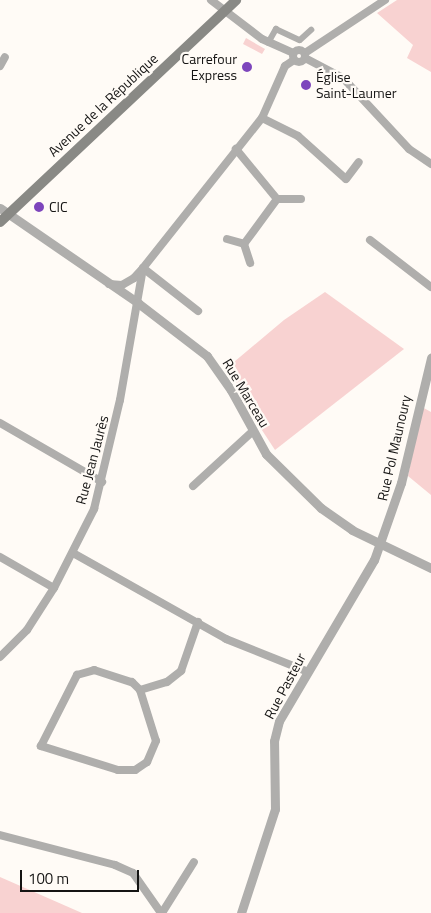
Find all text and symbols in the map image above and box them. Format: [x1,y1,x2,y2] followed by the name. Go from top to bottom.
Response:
[45,50,161,160] street label: Avenue de la République
[182,51,237,84] place label: Carrefour Express
[241,61,253,73] marker: Carrefour Express
[316,69,397,102] place label: Église Saint-Laumer
[300,79,312,91] marker: Église Saint-Laumer
[49,199,68,215] place label: CIC
[33,201,45,213] marker: CIC
[219,356,273,430] street label: Rue Marceau
[374,393,414,503] street label: Rue Pol Maunoury
[72,414,112,506] street label: Rue Jean Jaurès
[261,650,309,722] street label: Rue Pasteur
[22,860,141,892] scale bar
[28,867,69,890] text: 100 m

